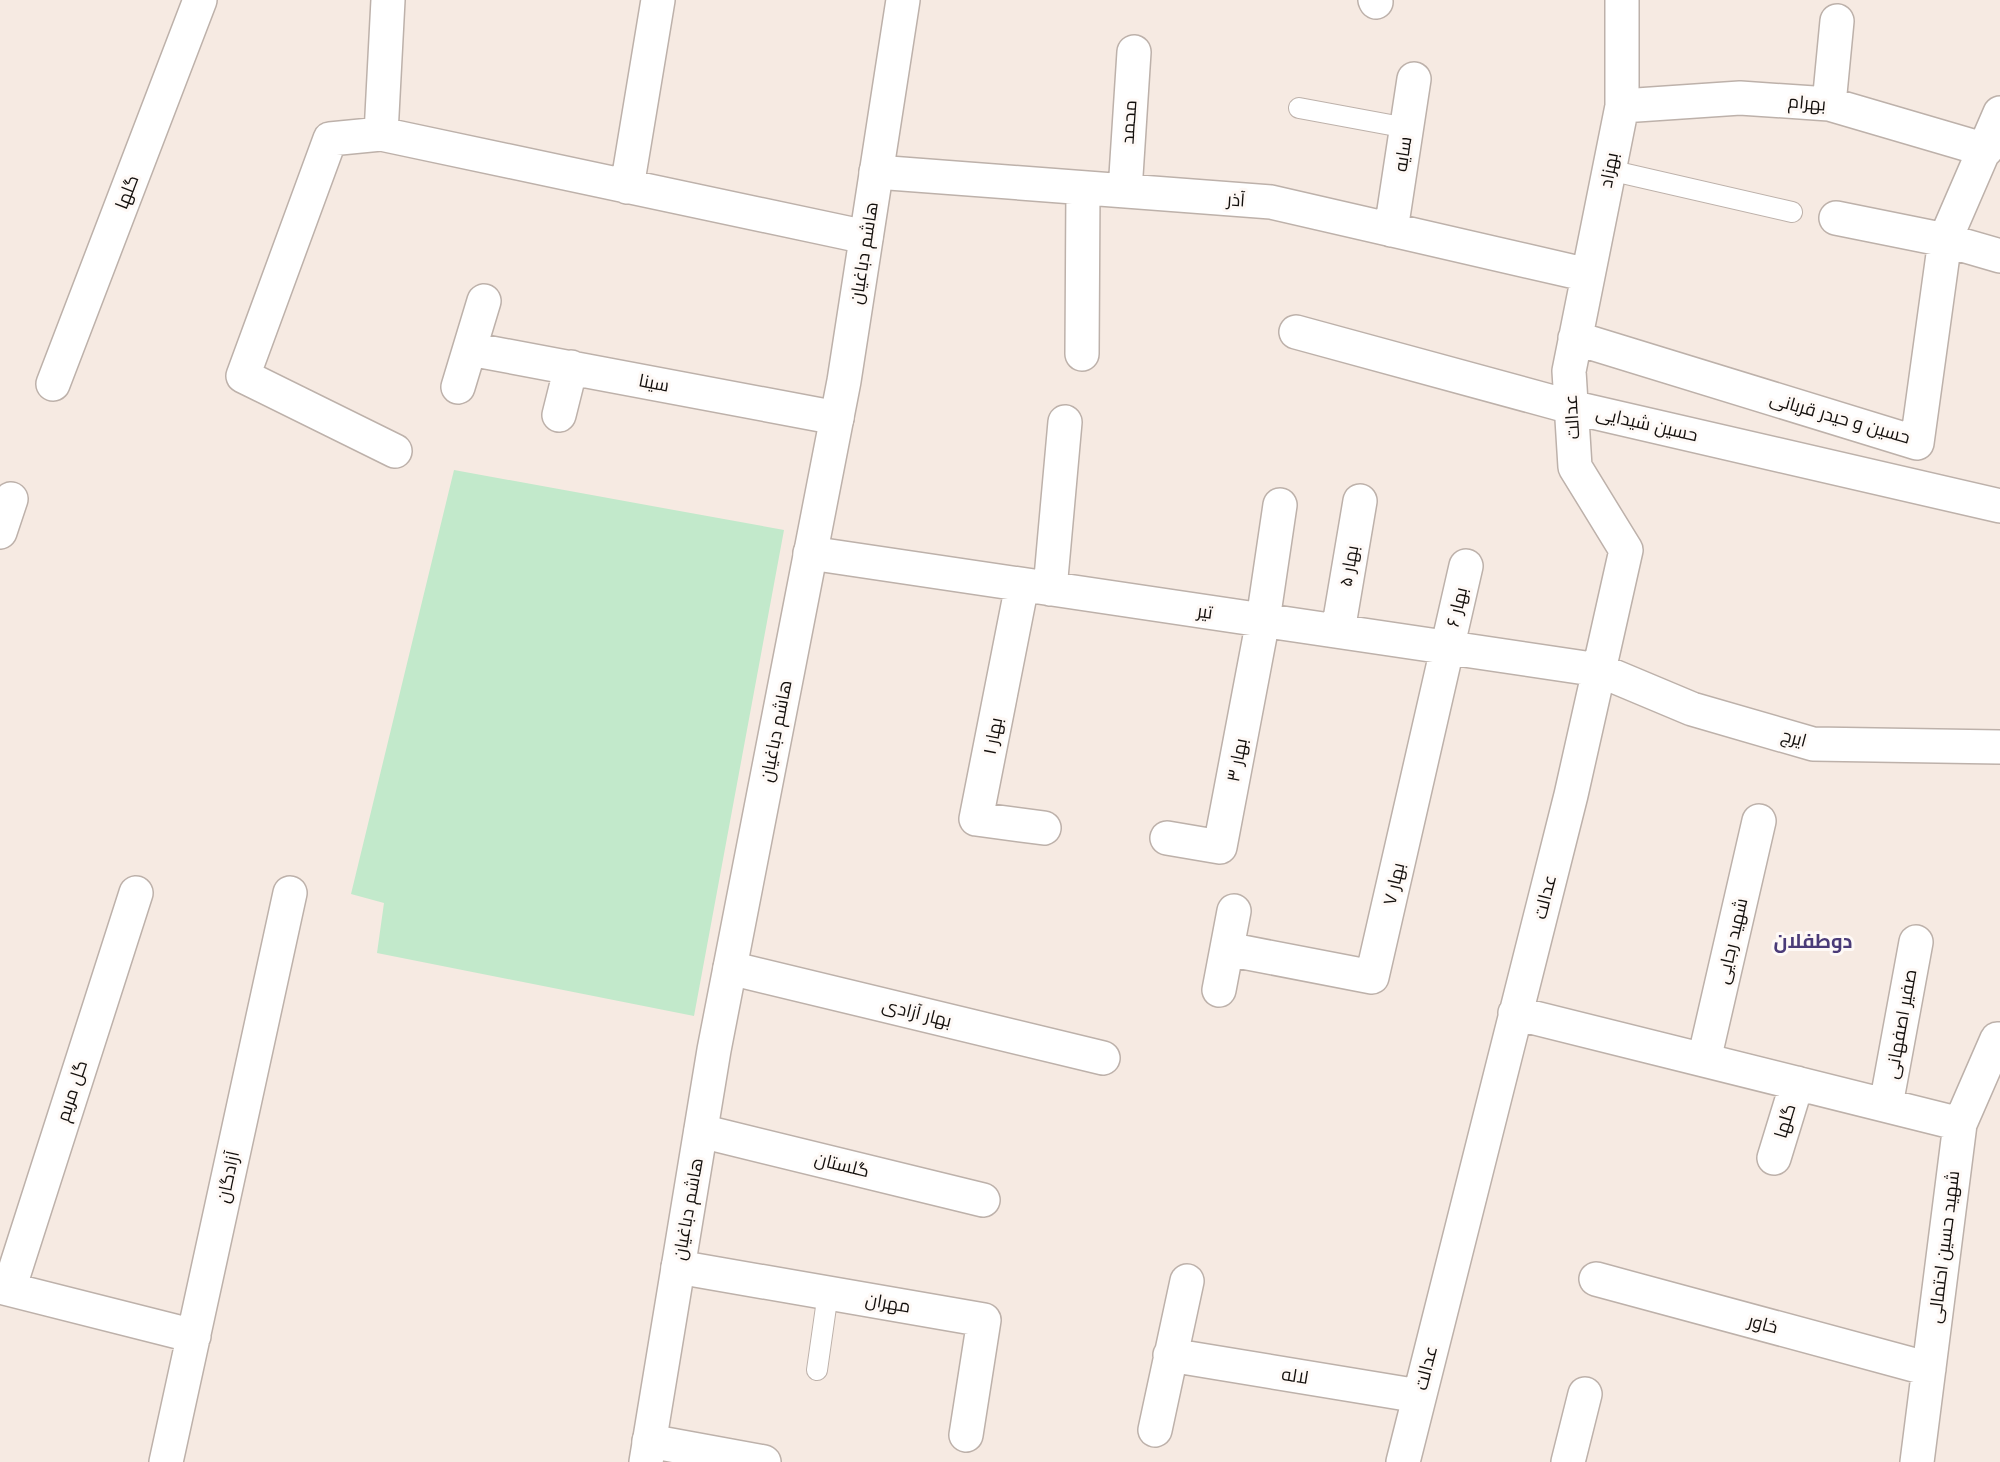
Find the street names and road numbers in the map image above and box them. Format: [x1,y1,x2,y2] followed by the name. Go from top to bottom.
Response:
[1787,91,1827,117] street label: بهرام
[1117,99,1141,145] street label: محمد
[1390,135,1416,173] street label: سایه
[1596,151,1623,190] street label: بهزاد
[111,172,144,212] street label: گلها
[1225,189,1246,212] street label: آذر
[846,200,884,306] street label: هاشم دباغیان
[637,370,671,396] street label: سینا
[1767,388,1912,449] street label: حسین و حیدر قربانی
[1560,394,1584,440] street label: عدالت
[1594,403,1700,446] street label: حسین شیدایی
[1336,544,1363,588] street label: بهار ۵
[1443,585,1472,629] street label: بهار ۶
[1195,601,1214,624] street label: تیر
[756,678,798,784] street label: هاشم دباغیان
[980,716,1007,756] street label: بهار ۱
[1779,725,1809,753] street label: ایرج
[1223,737,1252,784] street label: بهار ۳
[1379,861,1410,907] street label: بهار ۷
[1530,873,1560,921] street label: عدالت
[1712,896,1753,986] street label: شهید رجایی
[1882,968,1921,1081] street label: صفیر اصفهانی
[880,995,954,1032] street label: بهار آزادی
[53,1058,93,1125] street label: گل مریم
[1770,1101,1801,1141] street label: گلها
[213,1149,244,1205] street label: آزادگان
[812,1149,871,1182] street label: گلستان
[669,1156,709,1262] street label: هاشم دباغیان
[1925,1170,1964,1325] street label: شهید حسین احتمالی
[864,1289,912,1318] street label: مهران
[1745,1310,1780,1338] street label: خاور
[1411,1344,1441,1392] street label: عدالت
[1280,1364,1310,1388] street label: لاله

